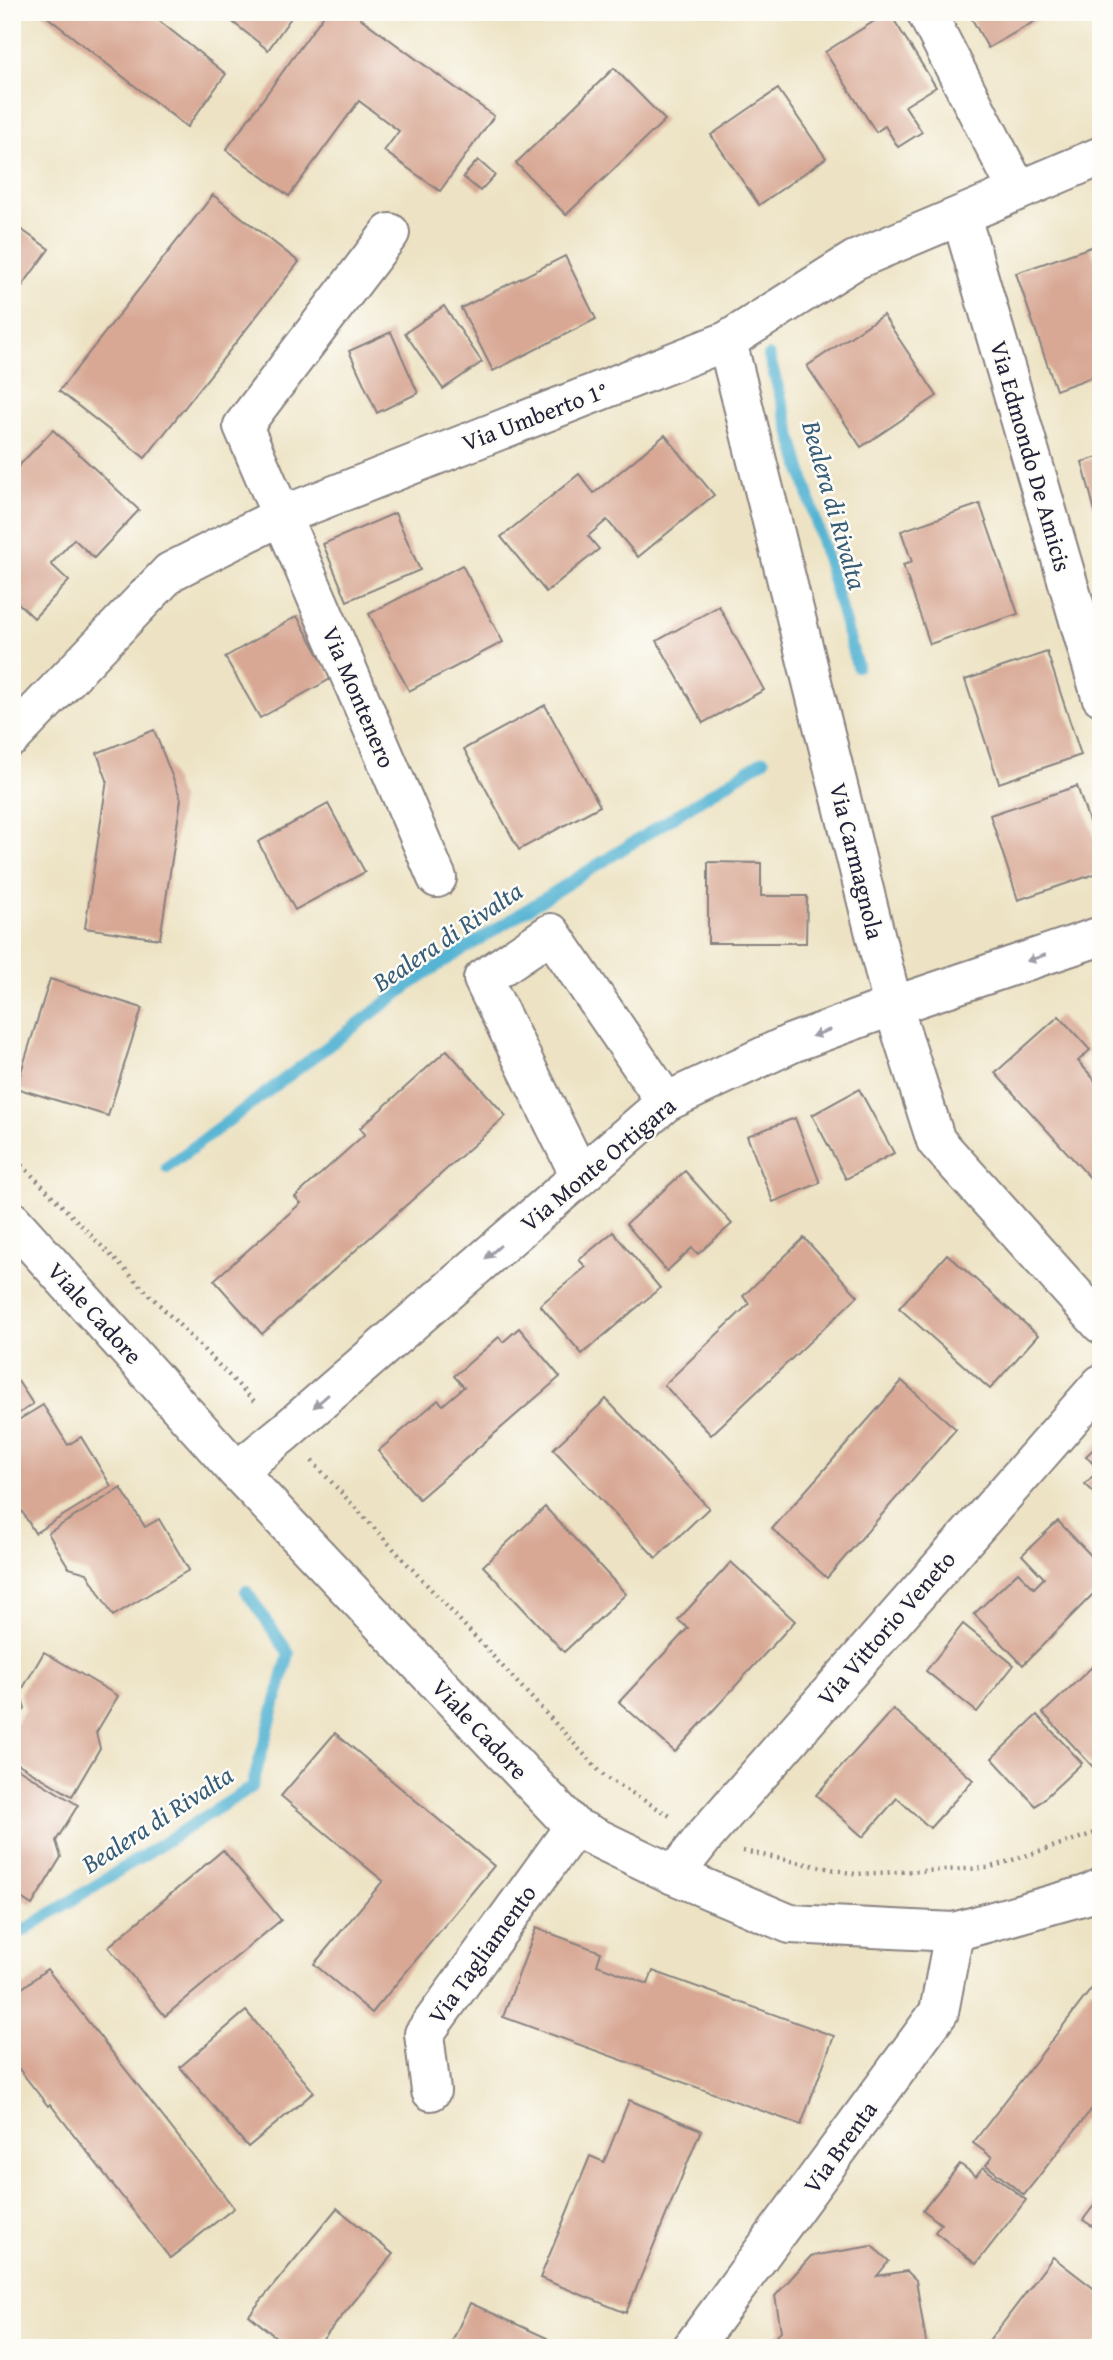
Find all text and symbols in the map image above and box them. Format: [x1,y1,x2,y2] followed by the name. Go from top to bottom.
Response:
[981,336,1081,576] street label: Via Edmondo De Amicis
[457,372,613,460] street label: Via Umberto 1°
[792,415,878,594] water label: Bealera di Rivalta
[313,621,405,773] street label: Via Montenero
[821,779,893,944] street label: Via Carmagnola
[363,871,530,1001] water label: Bealera di Rivalta
[1025,953,1046,964] one-way arrow
[811,1028,832,1039] one-way arrow
[513,1088,684,1240] street label: Via Monte Ortigara
[484,1244,502,1260] one-way arrow
[39,1254,151,1372] street label: Viale Cadore
[312,1393,330,1409] one-way arrow
[809,1543,963,1713] street label: Via Vittorio Veneto
[424,1671,536,1787] street label: Viale Cadore
[73,1755,241,1883] water label: Bealera di Rivalta
[419,1877,545,2031] street label: Via Tagliamento
[794,2093,886,2200] street label: Via Brenta

